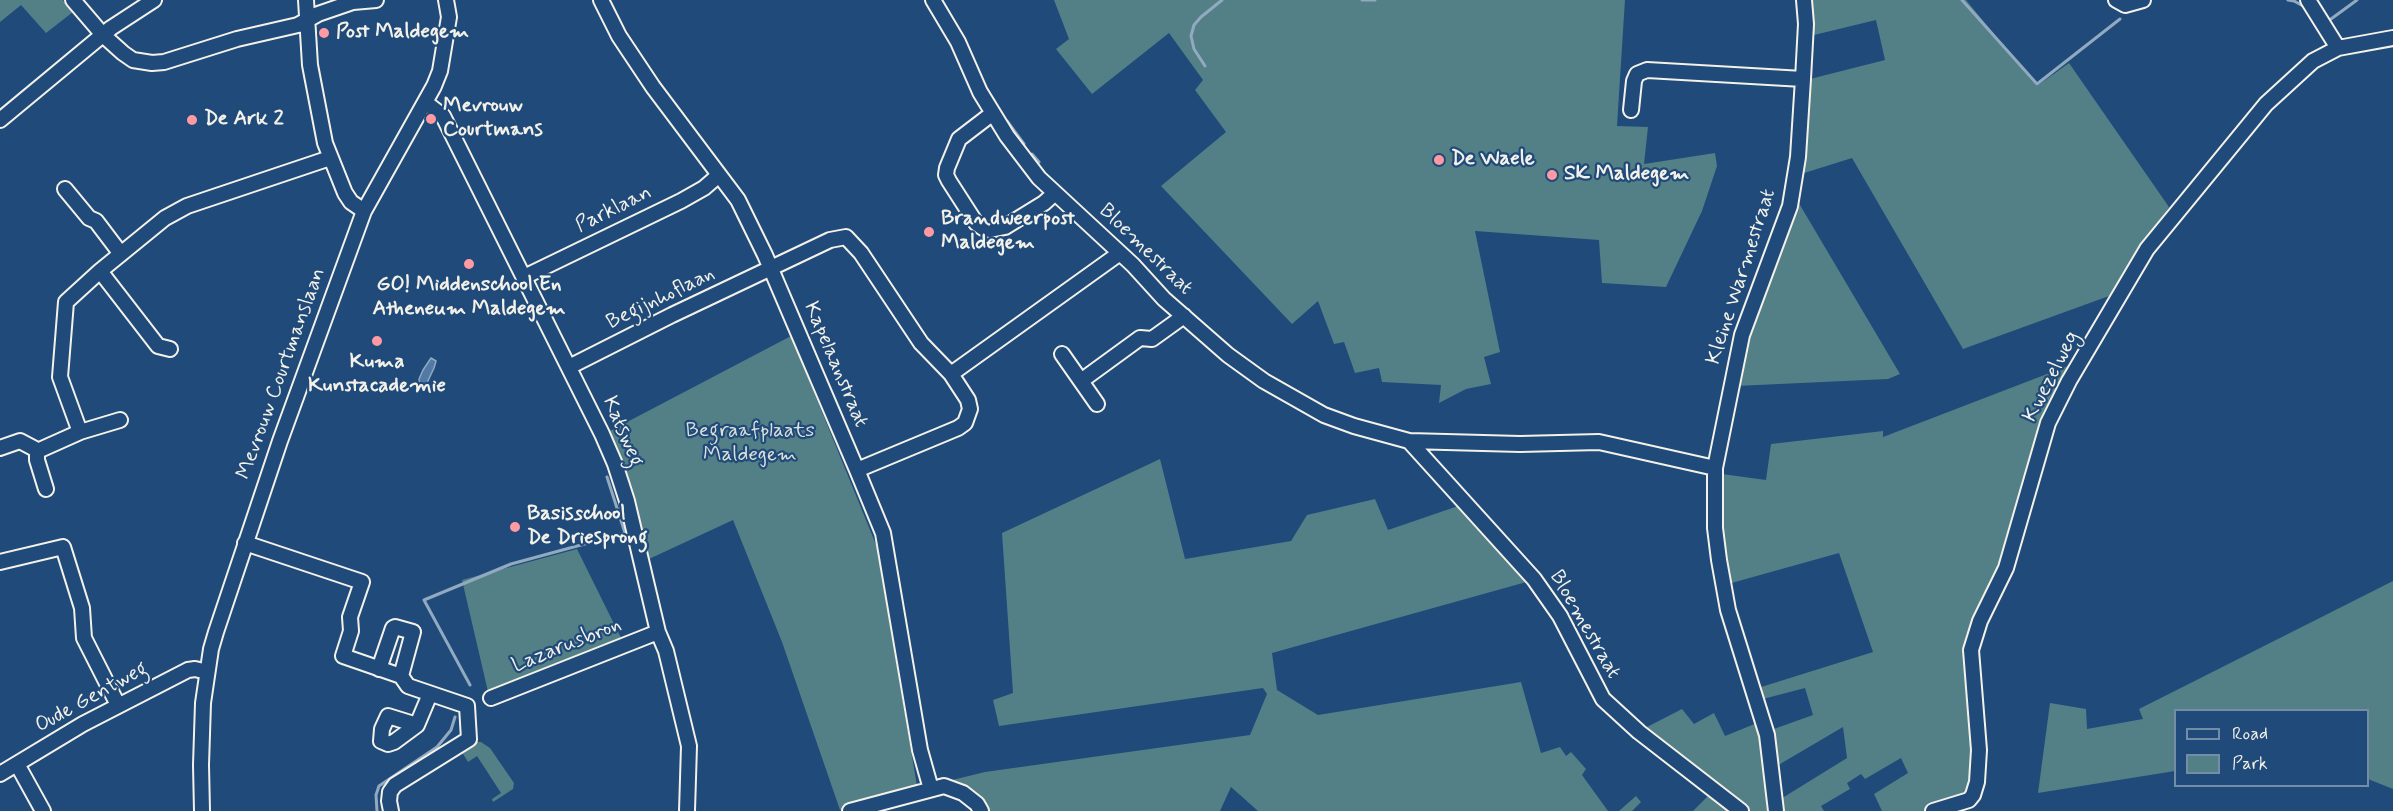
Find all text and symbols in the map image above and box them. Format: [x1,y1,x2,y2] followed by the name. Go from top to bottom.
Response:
[336,20,469,46] place label: Post Maldegem
[317,26,331,40] marker: Post Maldegem
[443,94,543,144] place label: Mevrouw Courtmans
[204,107,284,133] place label: De Ark 2
[424,112,438,126] marker: Mevrouw Courtmans
[185,113,199,127] marker: De Ark 2
[1451,147,1535,173] place label: De Waele
[1432,153,1446,167] marker: De Waele
[1564,162,1689,188] place label: SK Maldegem
[1545,168,1559,182] marker: SK Maldegem
[572,181,656,239] street label: Parklaan
[1702,186,1782,368] street label: Kleine Warmestraat
[1093,199,1197,301] street label: Bloemestraat
[941,207,1075,257] place label: Brandweerpost Maldegem
[922,225,936,239] marker: Brandweerpost Maldegem
[462,257,476,271] marker: GO! Middenschool En Atheneum Maldegem
[603,262,719,336] street label: Begijnhoflaan
[232,265,332,483] street label: Mevrouw Courtmanslaan
[372,273,566,323] place label: GO! Middenschool En Atheneum Maldegem
[797,298,873,432] street label: Kapelaanstraat
[2018,327,2086,427] street label: Kwezelweg
[370,334,384,348] marker: Kuma Kunstacademie
[308,350,446,400] place label: Kuma Kunstacademie
[596,393,648,471] street label: Katsweg
[685,419,815,469] park label: Begraafplaats Maldegem
[527,502,648,552] place label: Basisschool De Driesprong
[508,520,522,534] marker: Basisschool De Driesprong
[1543,566,1625,684] street label: Bloemestraat
[509,613,625,679] street label: Lazarusbron
[31,657,153,739] street label: Oude Gentweg
[2174,709,2369,787] legend
[2232,722,2268,746] text: Road
[2232,752,2268,776] text: Park

